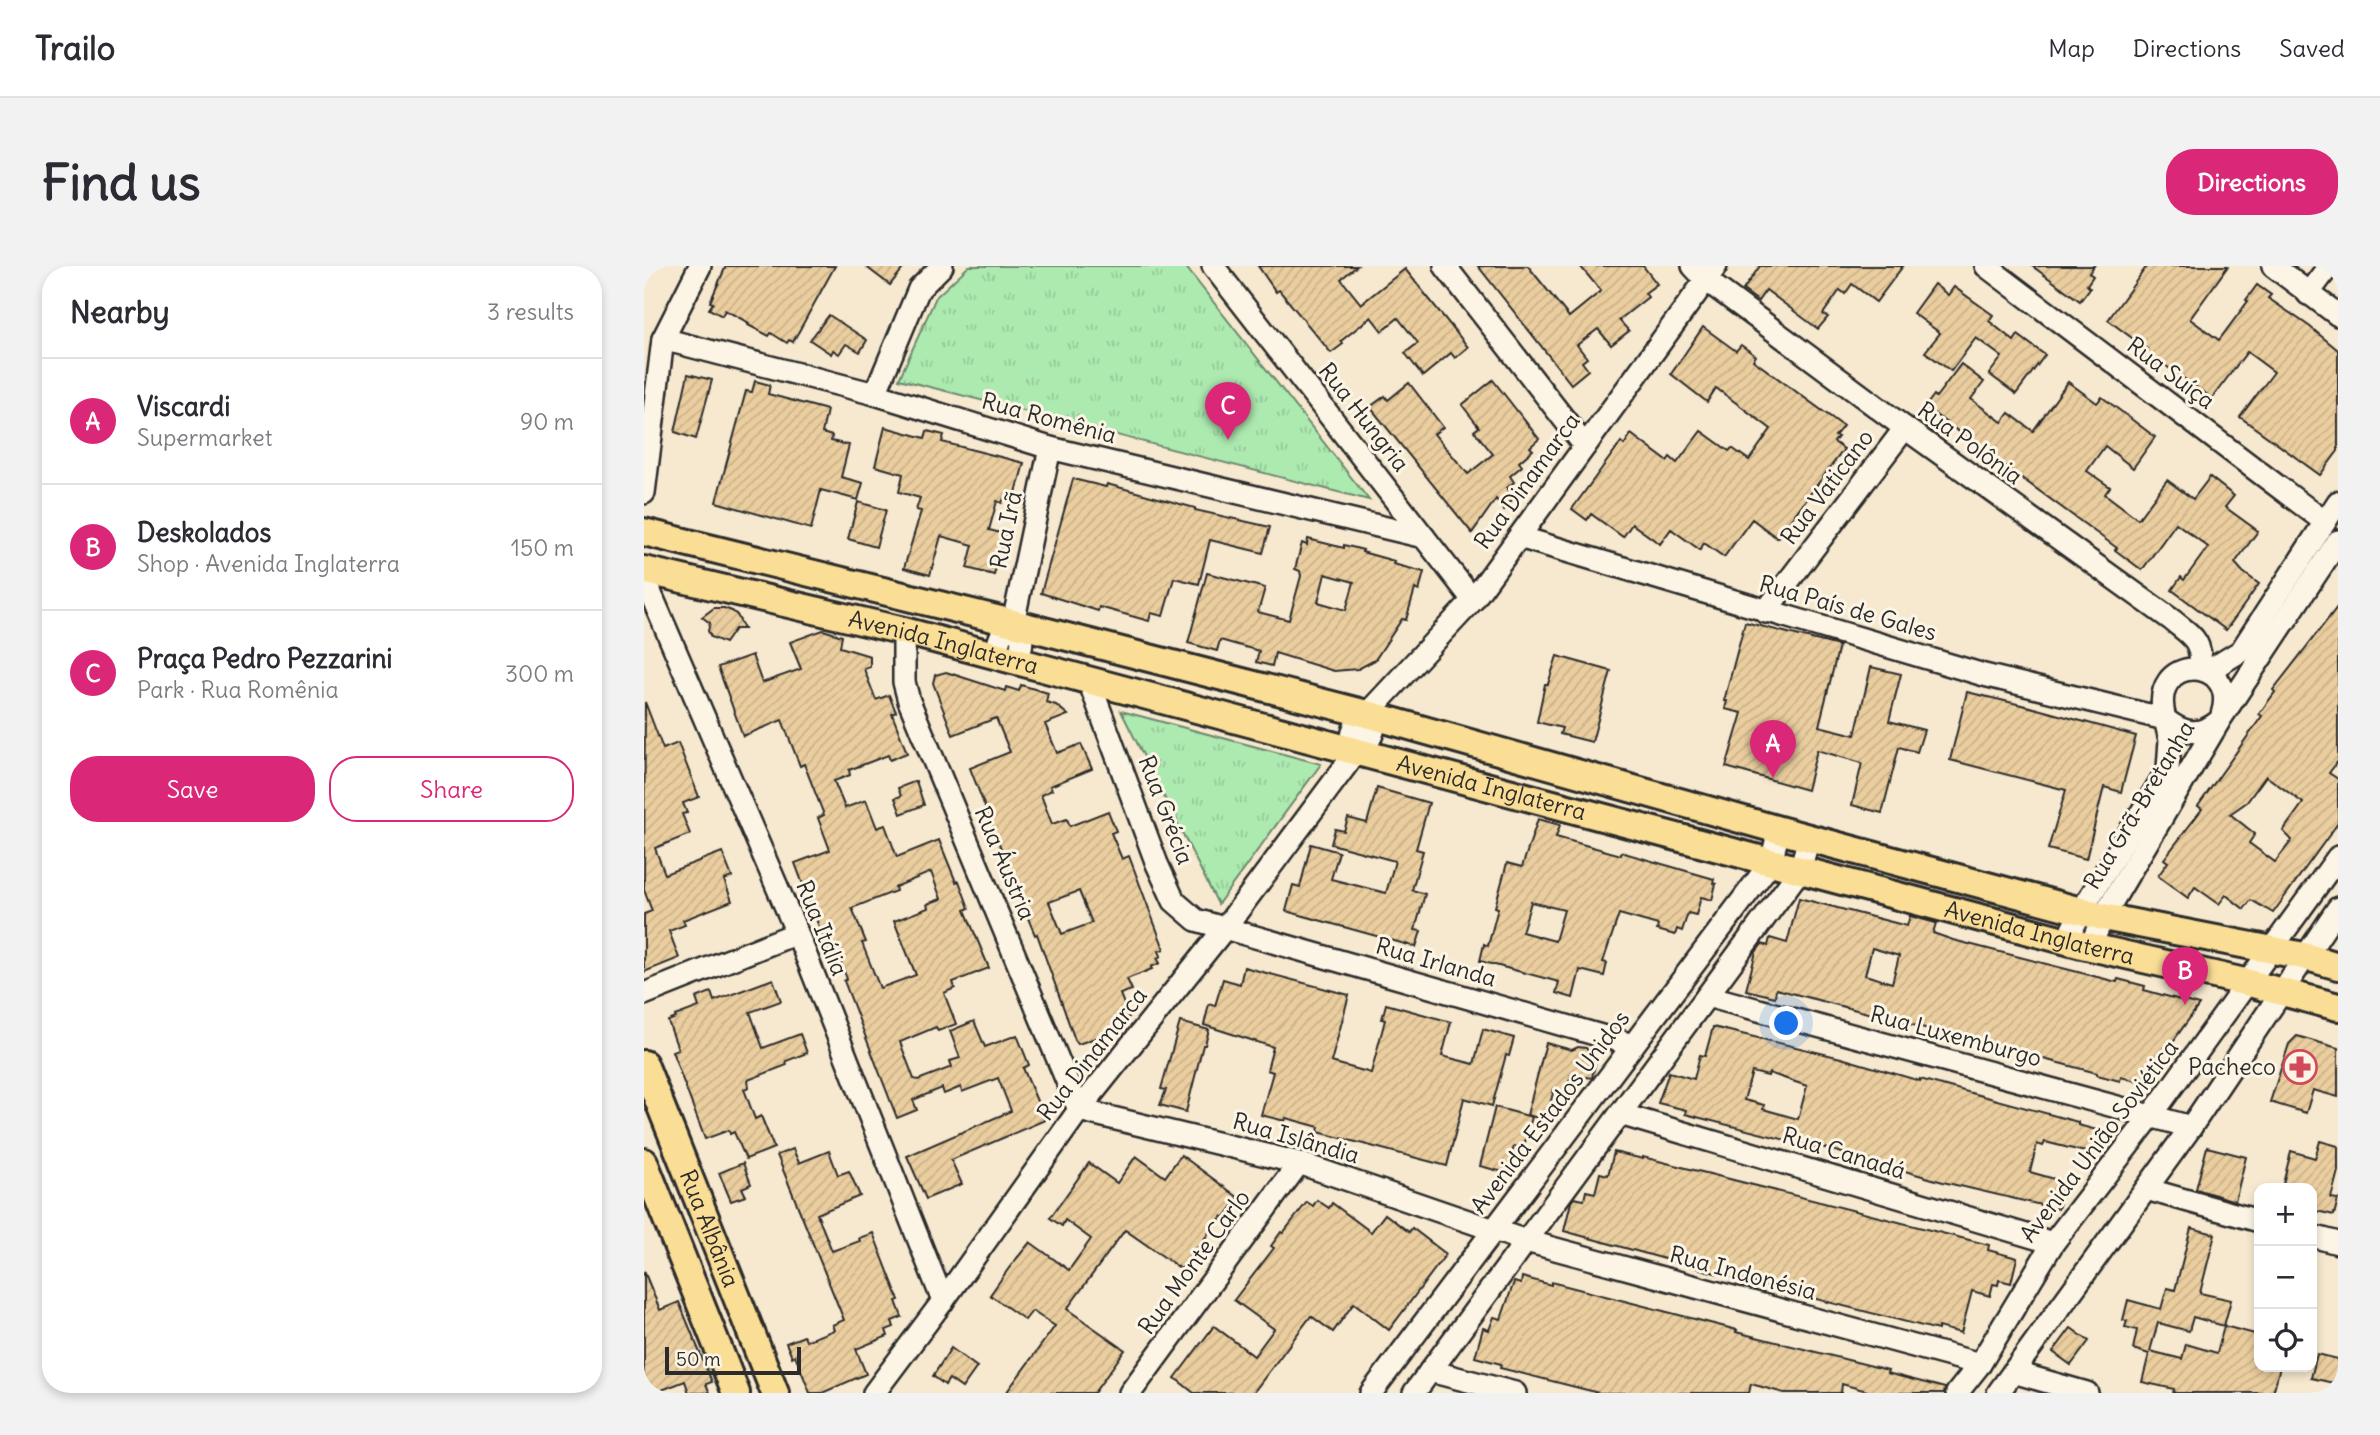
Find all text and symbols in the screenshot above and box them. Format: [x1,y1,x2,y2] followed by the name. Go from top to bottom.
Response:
[35,27,115,69] text: Trailo
[2048,33,2095,63] text: Map
[2133,33,2241,63] text: Directions
[2279,33,2345,63] text: Saved
[2166,149,2338,215] button: Directions
[42,152,200,213] text: Find us
[70,293,170,331] text: Nearby
[487,297,574,326] text: 3 results
[2122,330,2221,415] street label: Rua Suíça
[1313,356,1416,477] street label: Rua Hungria
[1205,382,1251,440] pin: C
[979,386,1120,449] street label: Rua Romênia
[137,390,230,423] text: Viscardi
[1912,395,2028,490] street label: Rua Polônia
[86,407,100,436] text: A
[520,407,574,436] text: 90 m
[1467,407,1586,555] street label: Rua Dinamarca
[137,423,273,452] text: Supermarket
[1774,423,1879,550] street label: Rua Vaticano
[983,488,1028,571] street label: Rua Irã
[137,516,271,549] text: Deskolados
[85,533,101,562] text: B
[511,533,574,562] text: 150 m
[137,549,400,578] text: Shop · Avenida Inglaterra
[1756,568,1940,647] street label: Rua País de Gales
[846,604,1042,680] street label: Avenida Inglaterra
[137,642,392,675] text: Praça Pedro Pezzarini
[85,659,101,688] text: C
[505,659,574,688] text: 300 m
[137,675,339,704] text: Park · Rua Romênia
[2077,715,2200,894] street label: Rua Grã-Bretanha
[1750,720,1796,778] pin: A
[1394,748,1589,826] street label: Avenida Inglaterra
[1132,751,1200,868] street label: Rua Grécia
[70,756,315,822] button: Save
[329,756,574,822] button: Share
[969,802,1042,924] street label: Rua Áustria
[790,876,855,980] street label: Rua Itália
[1942,894,2137,970] street label: Avenida Inglaterra
[1373,930,1500,993] street label: Rua Irlanda
[2162,947,2208,1005] pin: B
[1030,981,1153,1126] street label: Rua Dinamarca
[1867,999,2045,1072] street label: Rua Luxemburgo
[1464,1004,1635,1219] street label: Avenida Estados Unidos
[1769,1006,1803,1040] your location
[2013,1034,2184,1248] street label: Avenida União Soviética
[2281,1048,2319,1086] pharmacy icon: Pacheco
[2188,1052,2276,1081] place label: Pacheco
[1229,1106,1363,1169] street label: Rua Islândia
[1779,1120,1909,1185] street label: Rua Canadá
[674,1165,746,1291] street label: Rua Albânia
[2254,1183,2317,1372] map controls
[2254,1183,2317,1246] button: +
[1131,1184,1256,1340] street label: Rua Monte Carlo
[1667,1239,1820,1306] street label: Rua Indonésia
[2254,1246,2317,1309] button: −
[2254,1309,2317,1372] button: locate
[665,1344,802,1376] scale bar
[676,1347,721,1371] text: 50 m

